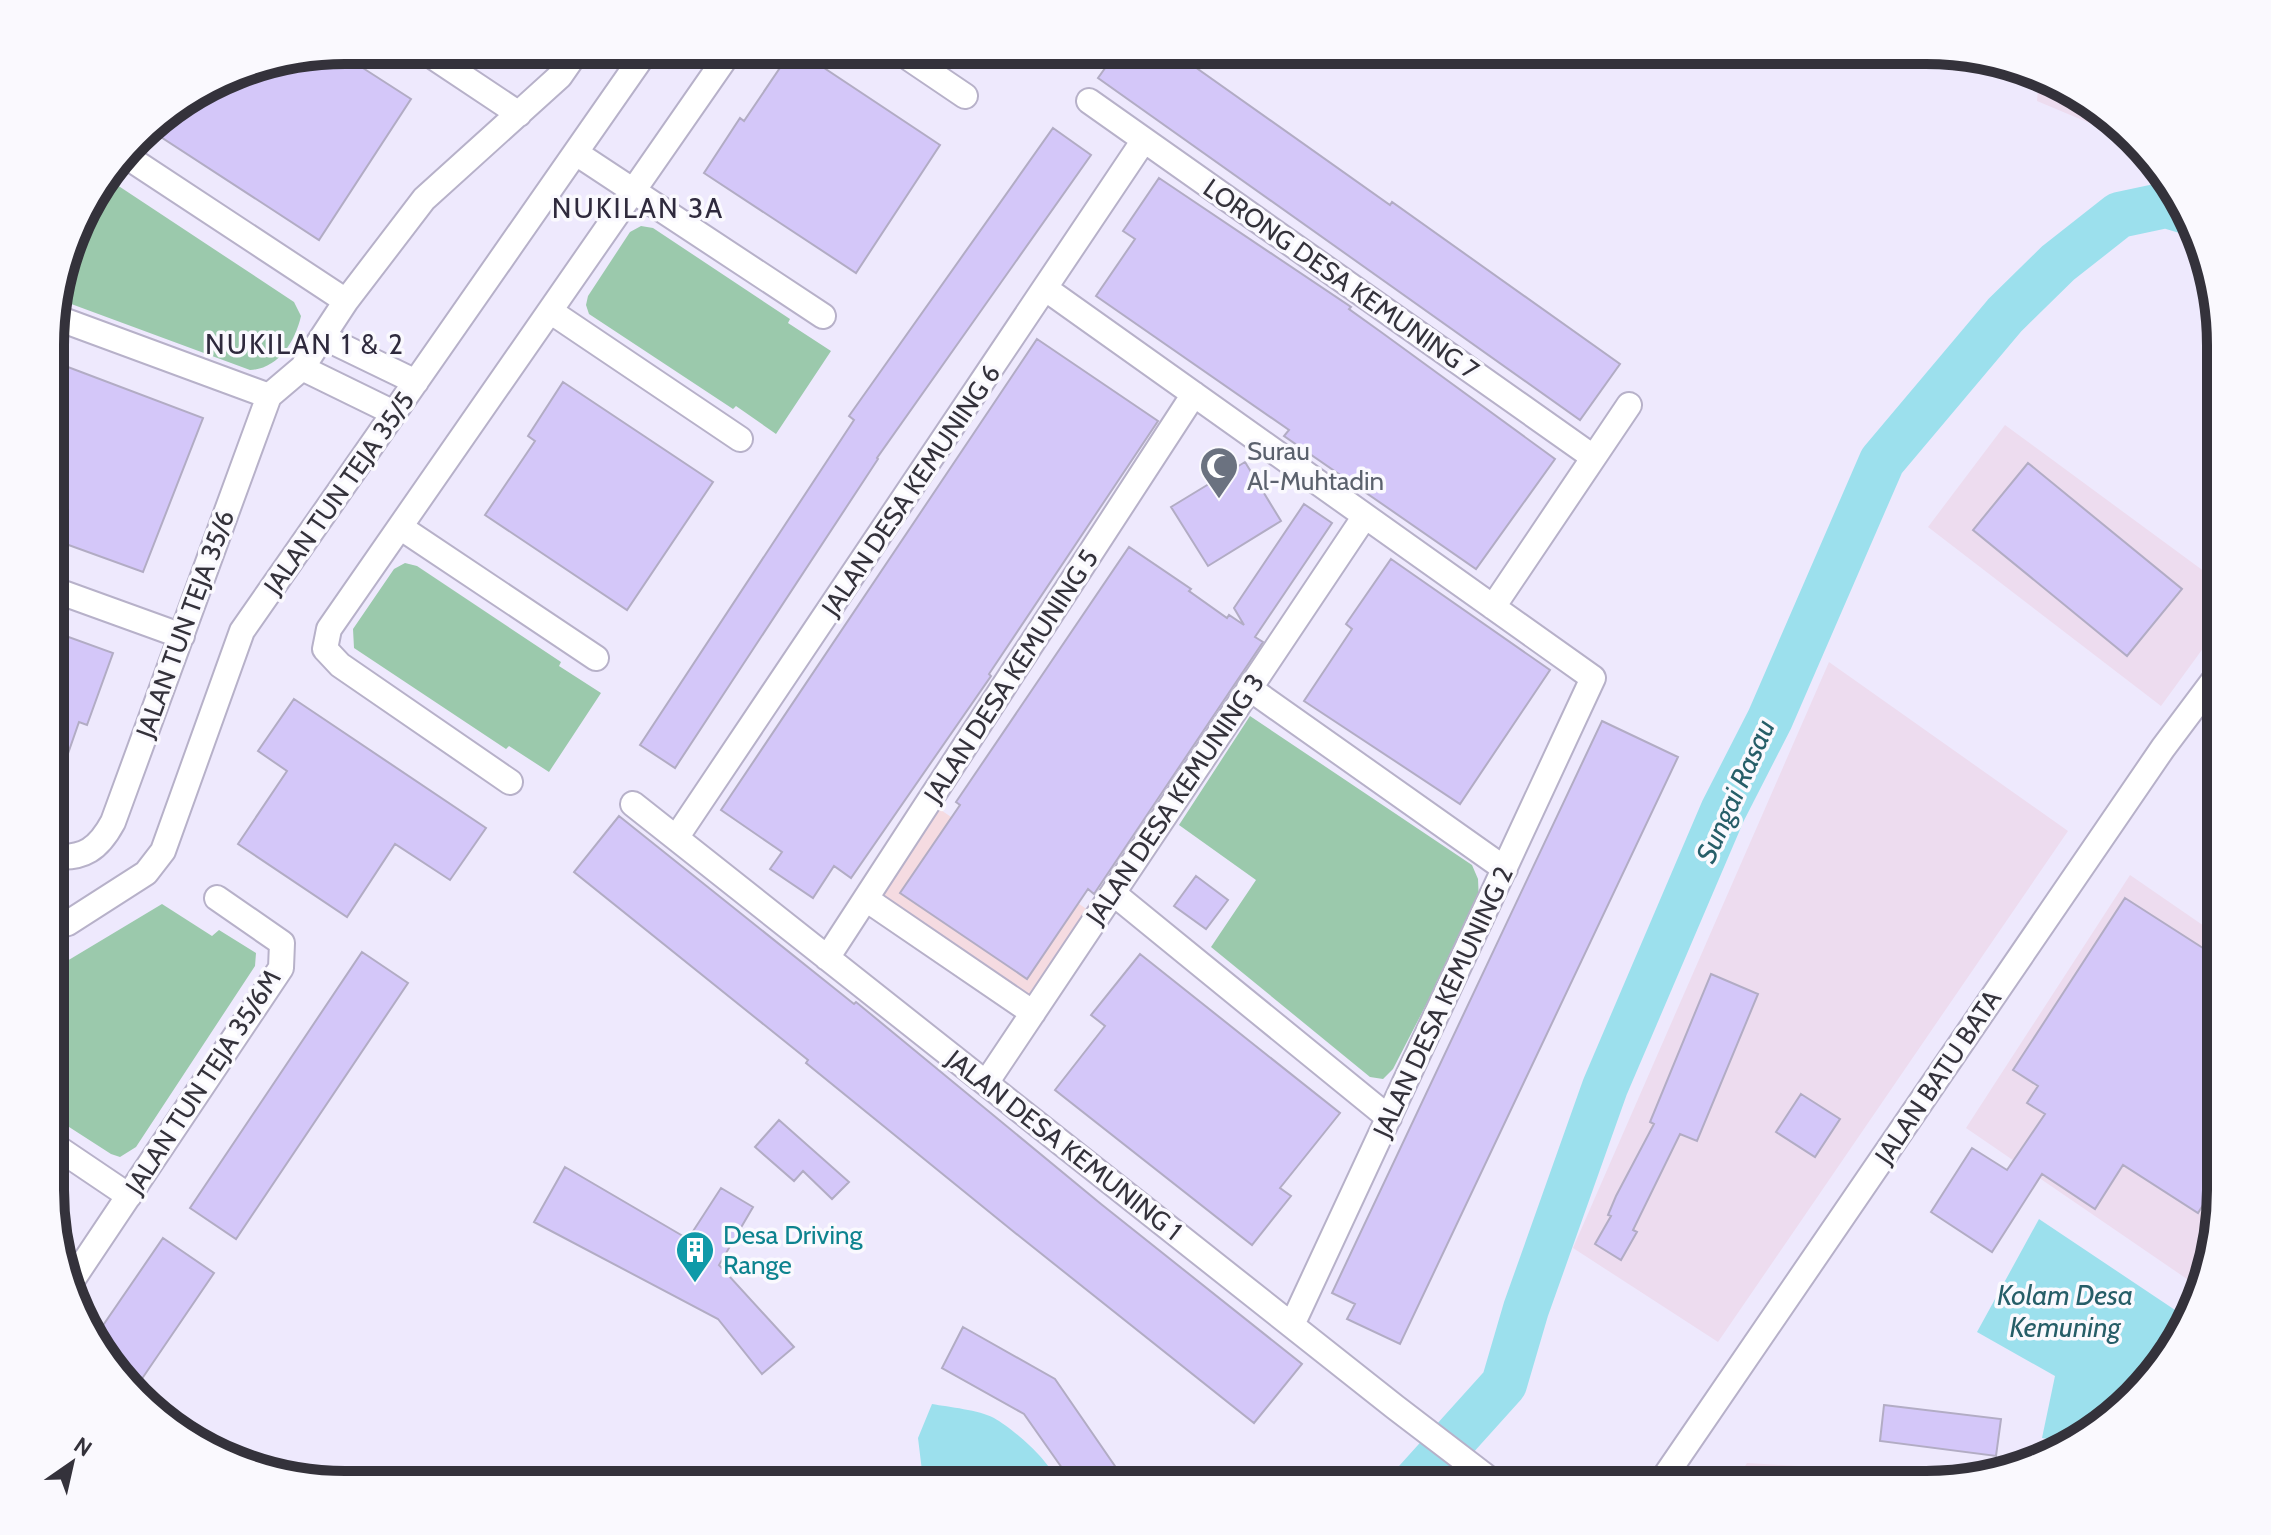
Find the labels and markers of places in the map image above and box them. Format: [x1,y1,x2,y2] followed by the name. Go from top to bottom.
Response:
[1247,435,1384,497] place label: Surau Al-Muhtadin
[1198,445,1240,500] mosque icon: Surau Al-Muhtadin
[723,1219,863,1281] place label: Desa Driving Range
[674,1229,716,1284] building icon: Desa Driving Range

